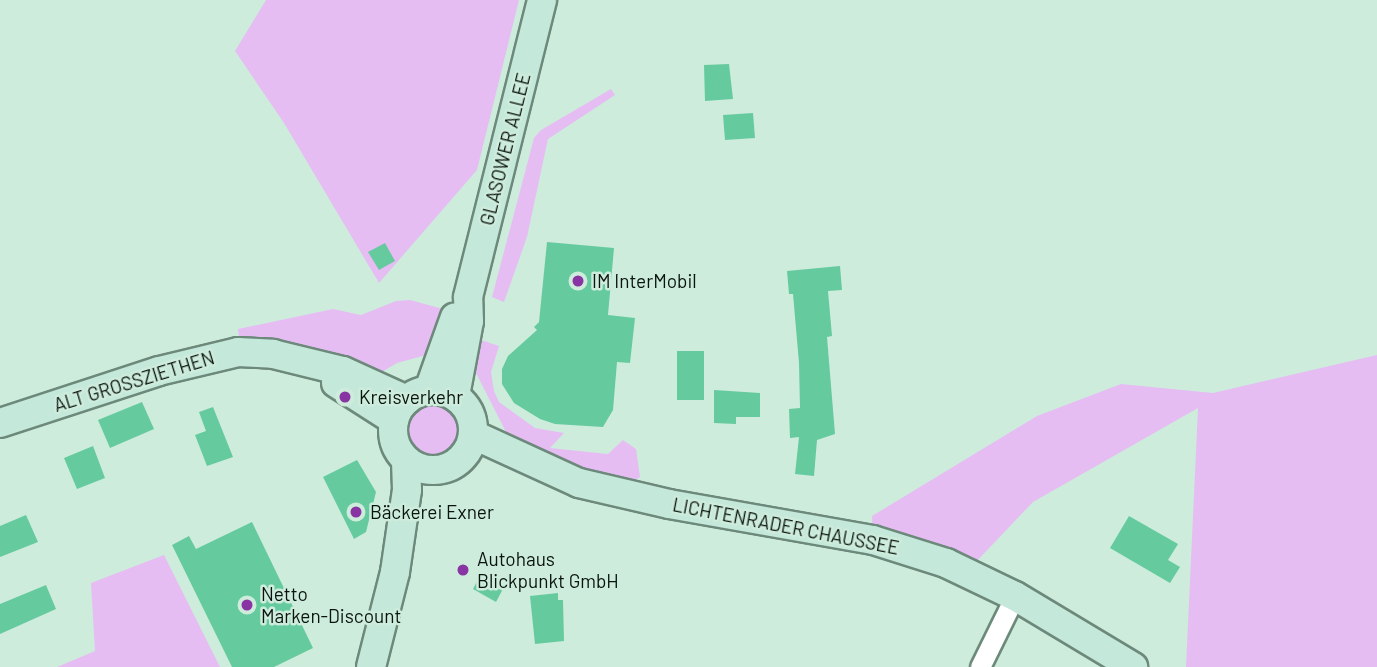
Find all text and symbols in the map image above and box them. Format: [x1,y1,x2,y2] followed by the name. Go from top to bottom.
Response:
[475,70,535,228] street label: GLASOWER ALLEE
[592,270,697,292] place label: IM InterMobil
[570,273,586,289] marker: IM InterMobil
[51,346,217,416] street label: ALT GROSSZIETHEN
[359,386,463,408] place label: Kreisverkehr
[337,389,353,405] marker: Kreisverkehr
[671,493,901,559] street label: LICHTENRADER CHAUSSEE
[370,501,494,523] place label: Bäckerei Exner
[348,504,364,520] marker: Bäckerei Exner
[477,548,619,592] place label: Autohaus Blickpunkt GmbH
[455,562,471,578] marker: Autohaus Blickpunkt GmbH
[261,583,401,627] place label: Netto Marken-Discount
[239,597,255,613] marker: Netto Marken-Discount

